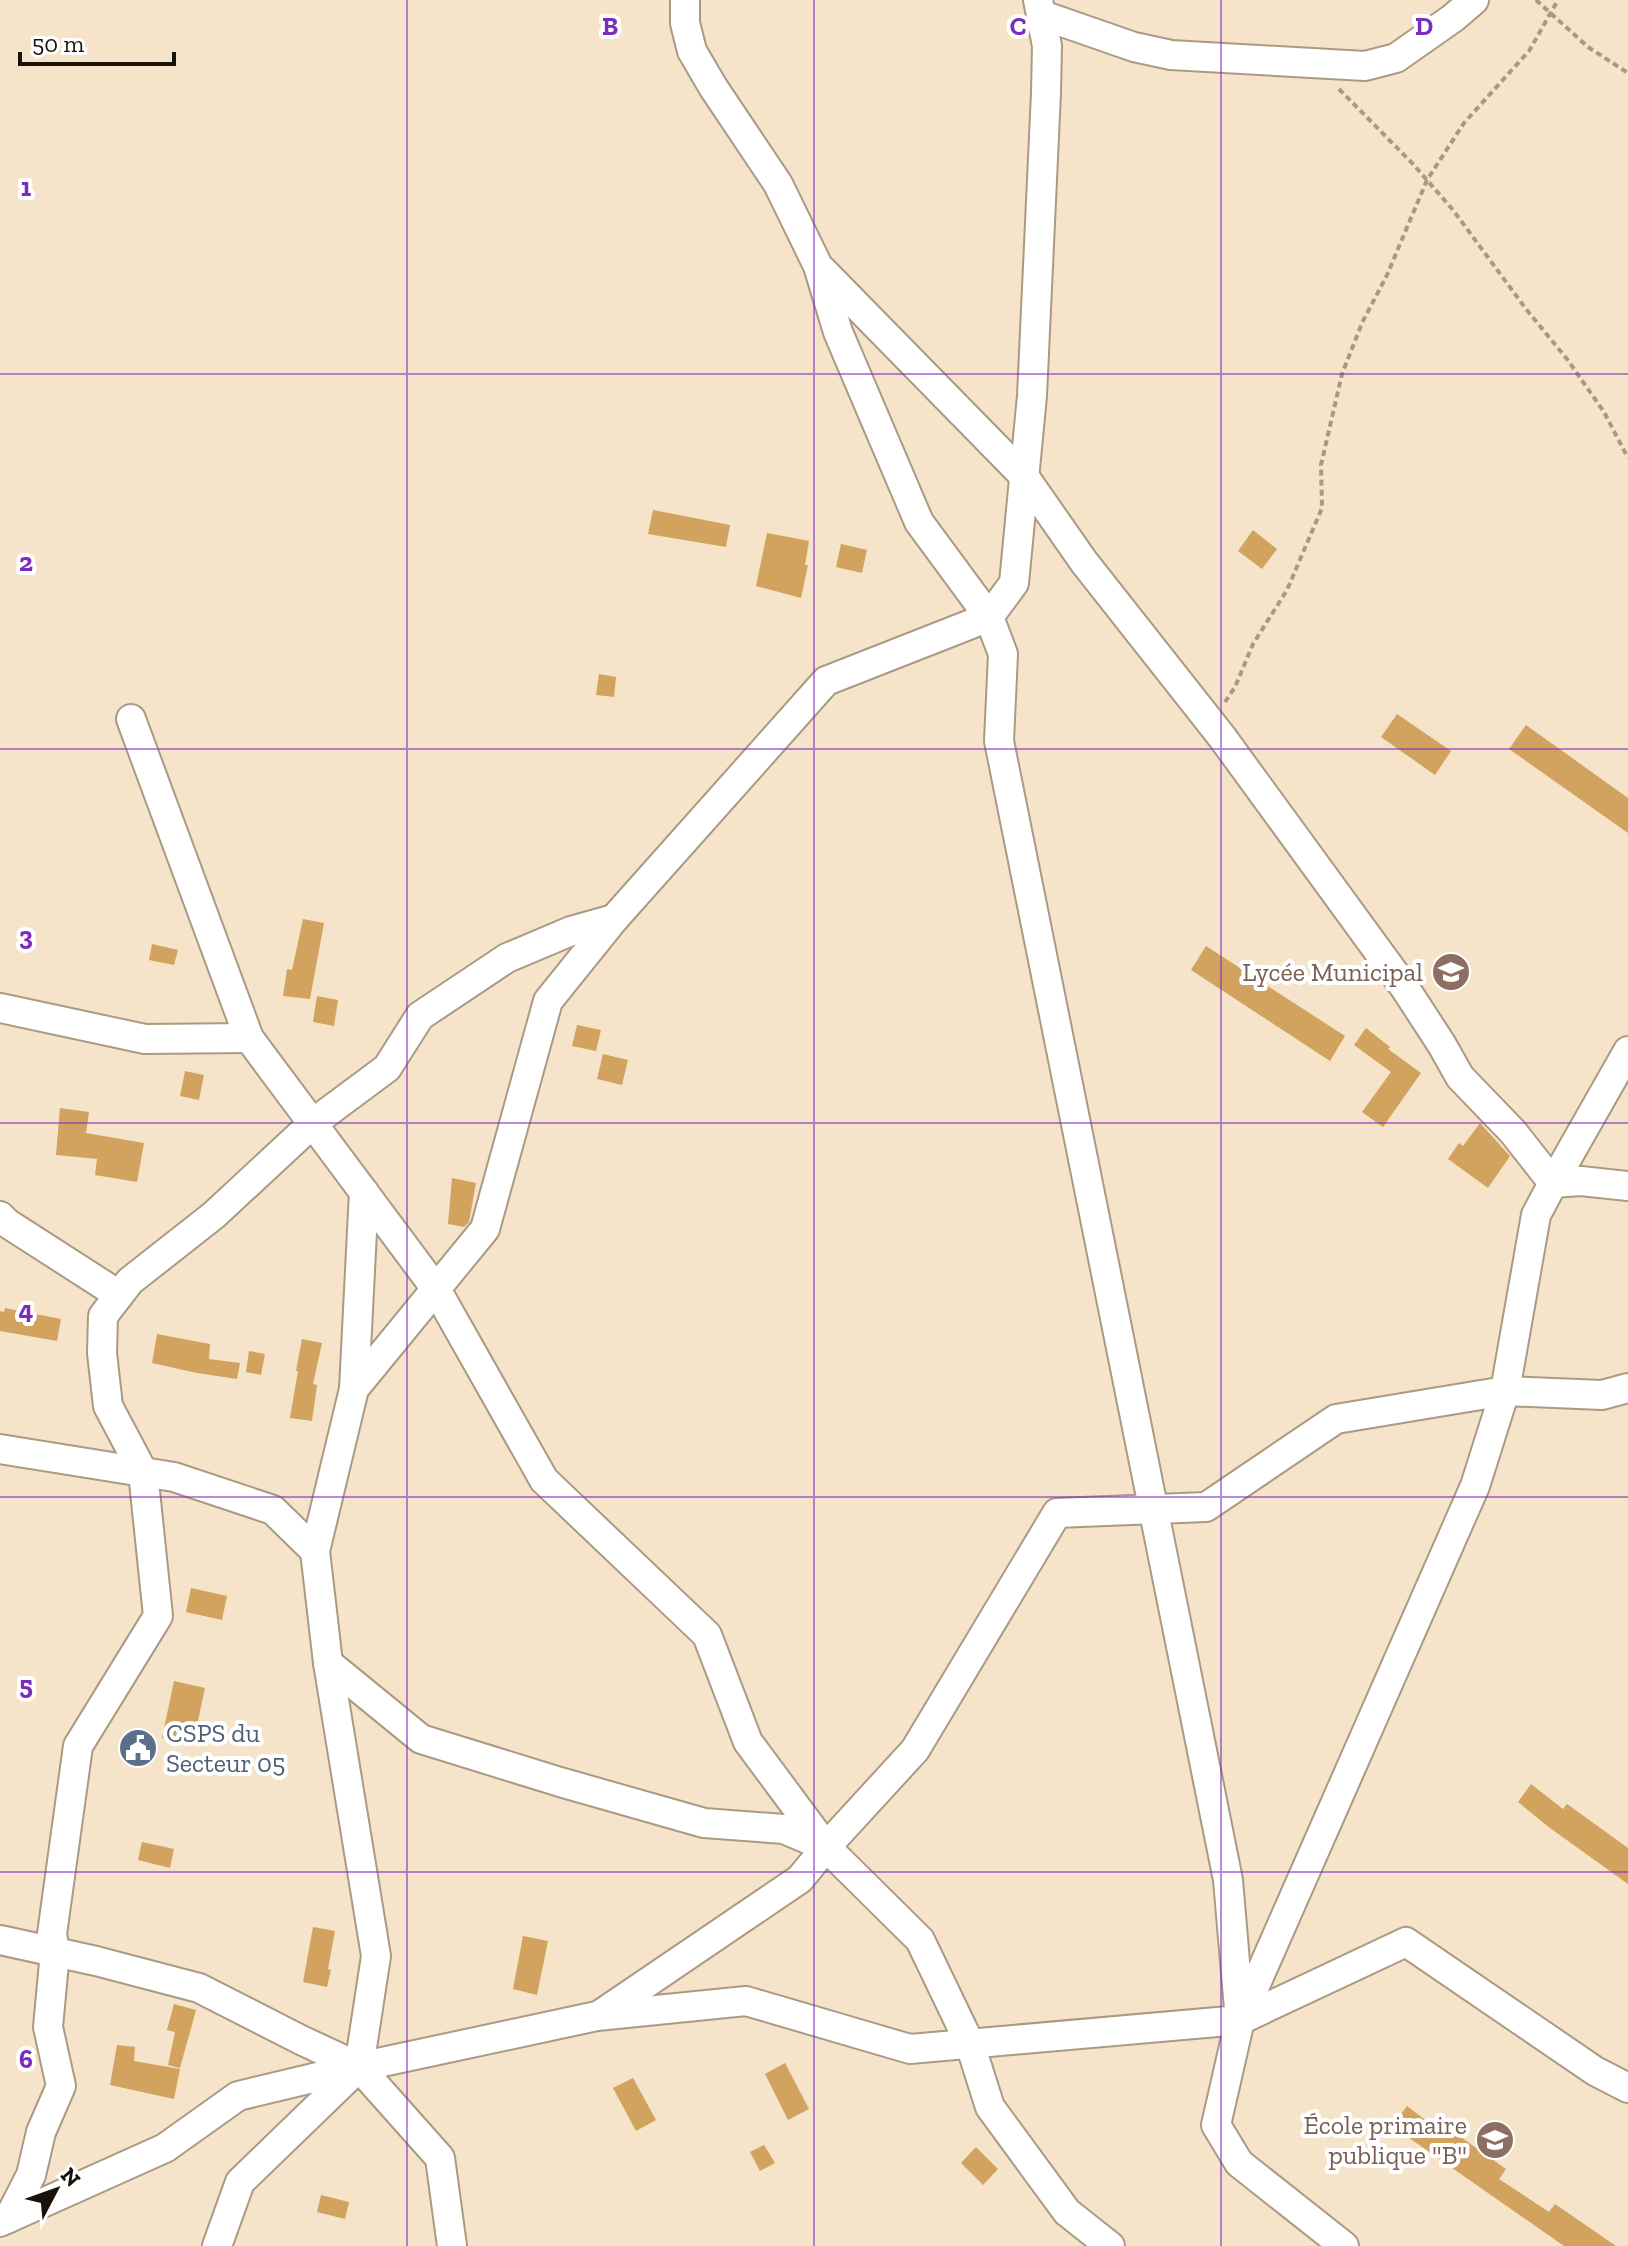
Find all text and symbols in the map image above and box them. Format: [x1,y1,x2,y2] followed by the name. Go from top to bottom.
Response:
[602,10,618,42] text: B
[1010,10,1026,42] text: C
[1415,10,1433,42] text: D
[20,16,174,66] scale bar
[32,29,85,58] text: 50 m
[21,171,32,203] text: 1
[19,546,33,578] text: 2
[19,920,33,952] text: 3
[1430,951,1472,993] school or university icon: Lycée Municipal
[1242,956,1423,988] place label: Lycée Municipal
[19,1294,34,1326] text: 4
[19,1669,33,1701] text: 5
[166,1717,285,1779] place label: CSPS du Secteur 05
[117,1727,159,1769] public building icon: CSPS du Secteur 05
[19,2043,33,2075] text: 6
[1303,2109,1467,2171] place label: École primaire publique "B"
[1474,2119,1516,2161] school or university icon: École primaire publique "B"
[16,2150,96,2230] north arrow
[55,2162,87,2193] text: N

